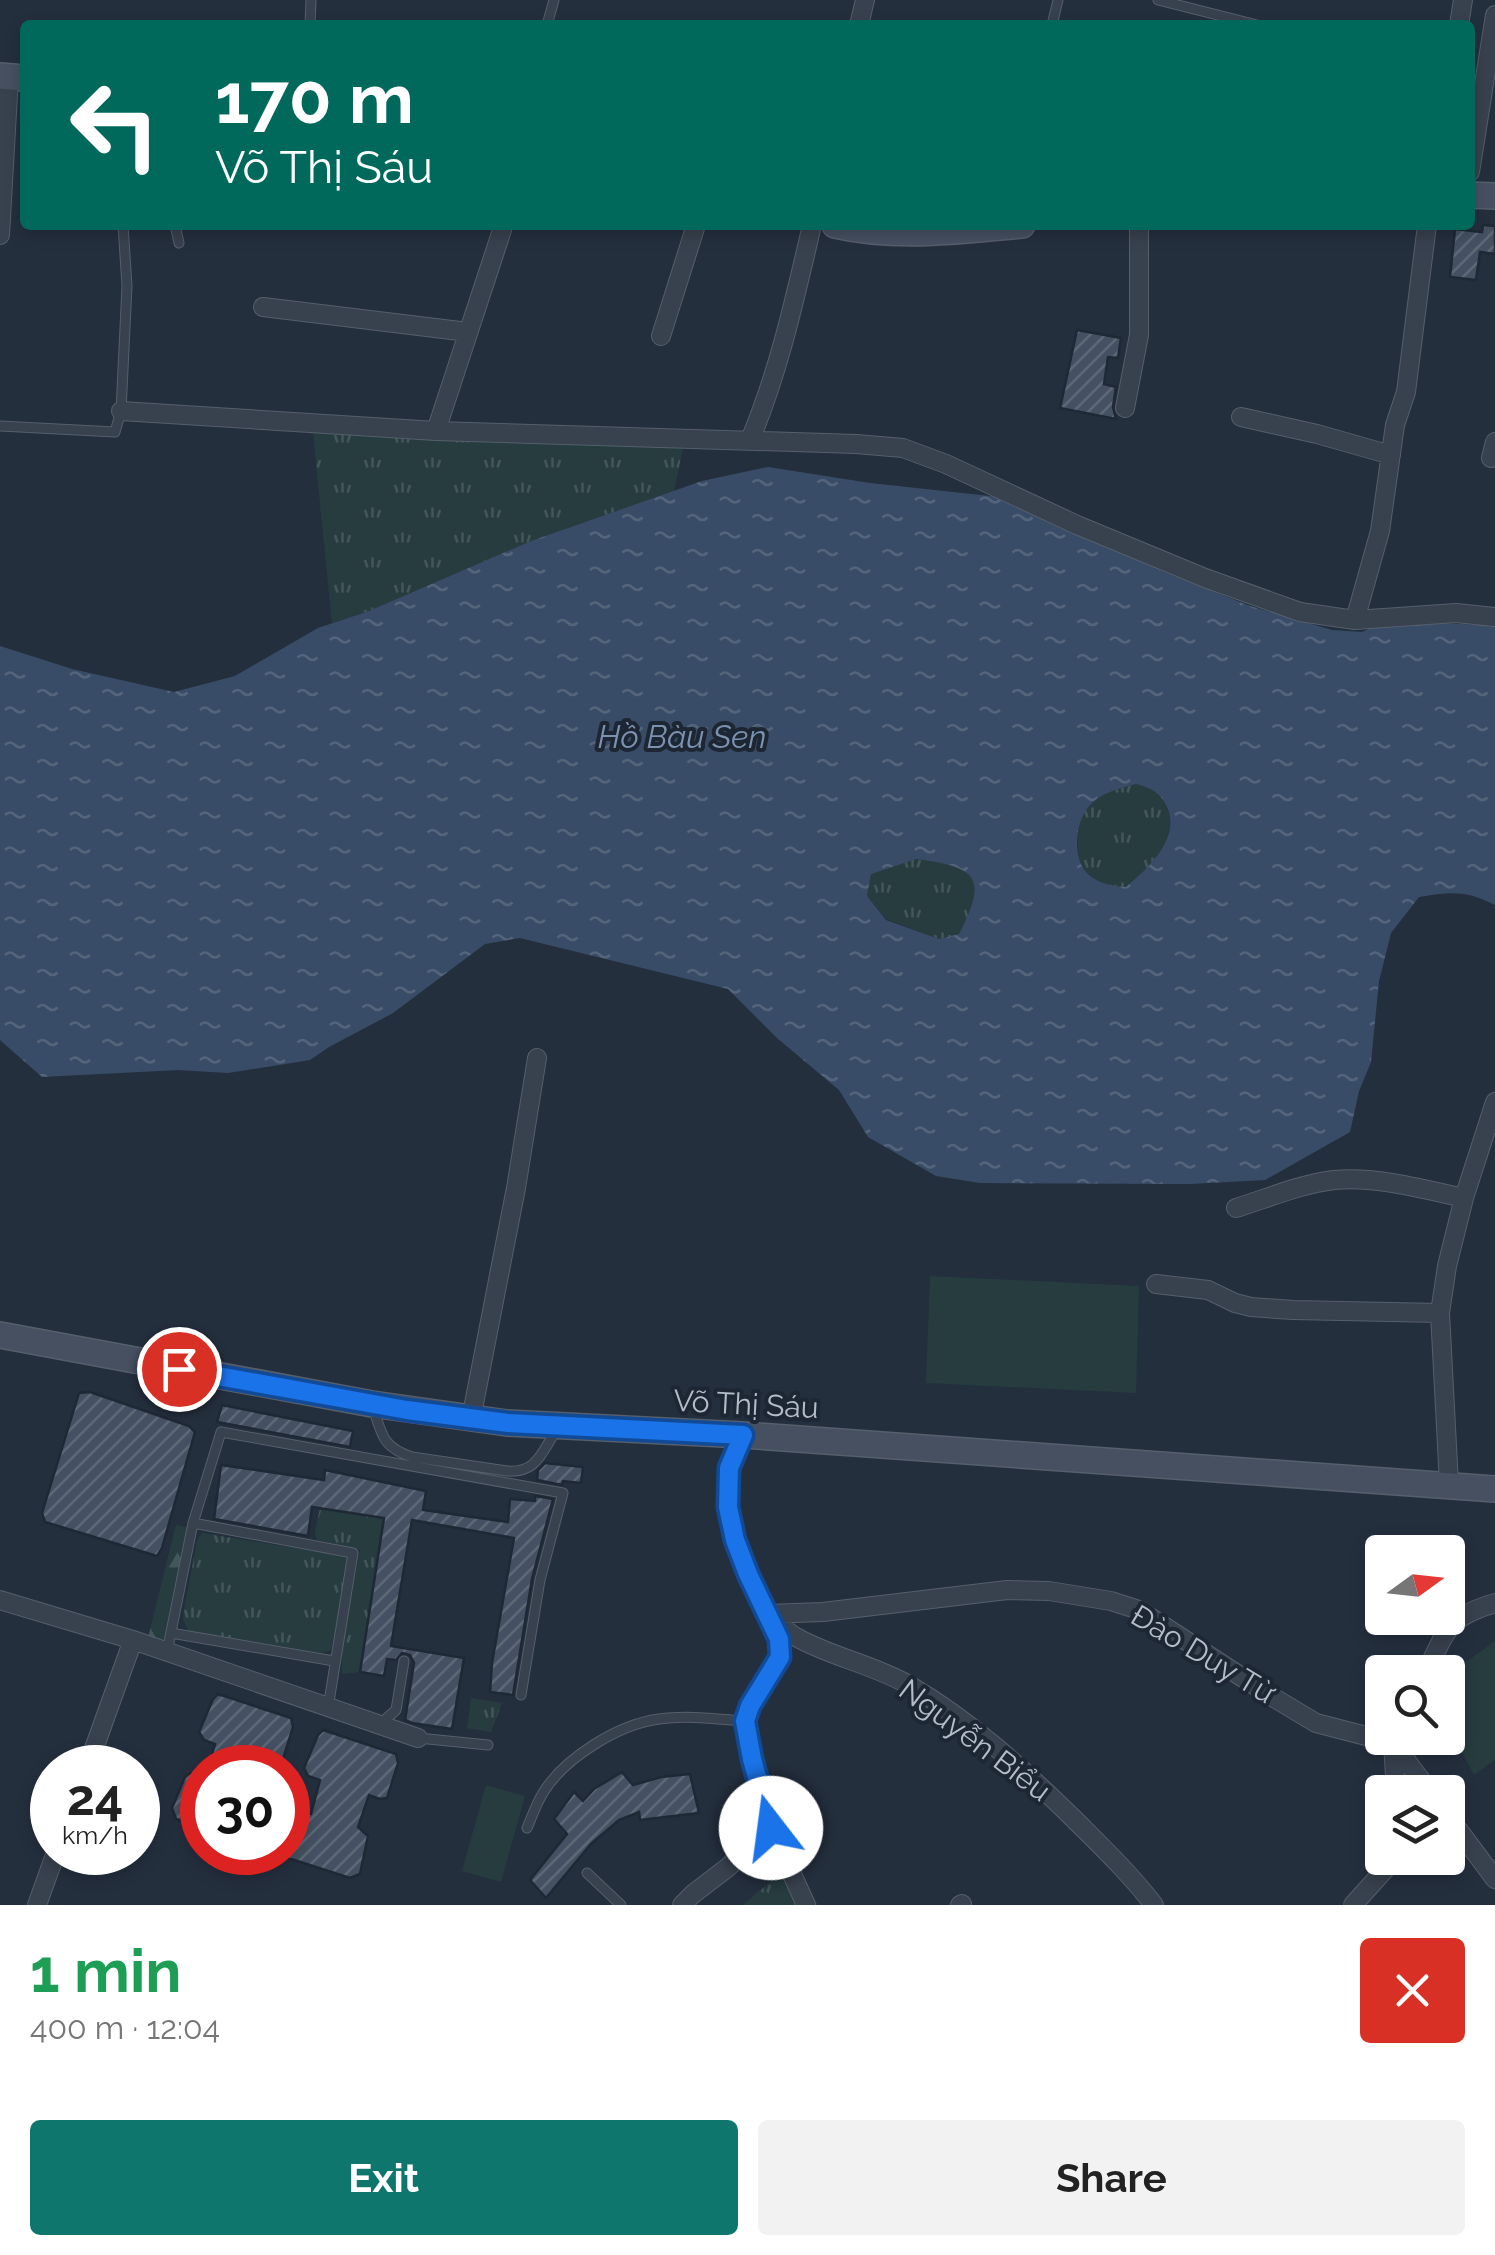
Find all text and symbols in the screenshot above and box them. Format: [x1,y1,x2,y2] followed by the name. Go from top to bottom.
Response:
[215,57,414,139] text: 170 m
[50,60,180,190] icon: left
[215,141,433,194] text: Võ Thị Sáu
[598,718,766,755] water label: Hồ Bàu Sen
[137,1327,222,1412] pin
[152,1342,207,1397] icon: arrive
[673,1383,819,1425] street label: Võ Thị Sáu
[1365,1535,1465,1635] north arrow
[1365,1535,1465,1875] map controls
[1125,1598,1282,1711] street label: Đào Duy Từ
[1365,1655,1465,1755] button: search
[892,1672,1058,1808] street label: Nguyễn Biểu
[180,1745,310,1875] speed limit sign: 30
[67,1768,123,1827] text: 24
[1365,1775,1465,1875] button: layers
[719,1776,823,1880] position arrow
[62,1820,128,1850] text: km/h
[30,1936,181,2006] text: 1 min
[1360,1938,1465,2043] button: close
[30,2009,220,2046] text: 400 m · 12:04
[30,2120,738,2235] button: Exit
[758,2120,1465,2235] button: Share

